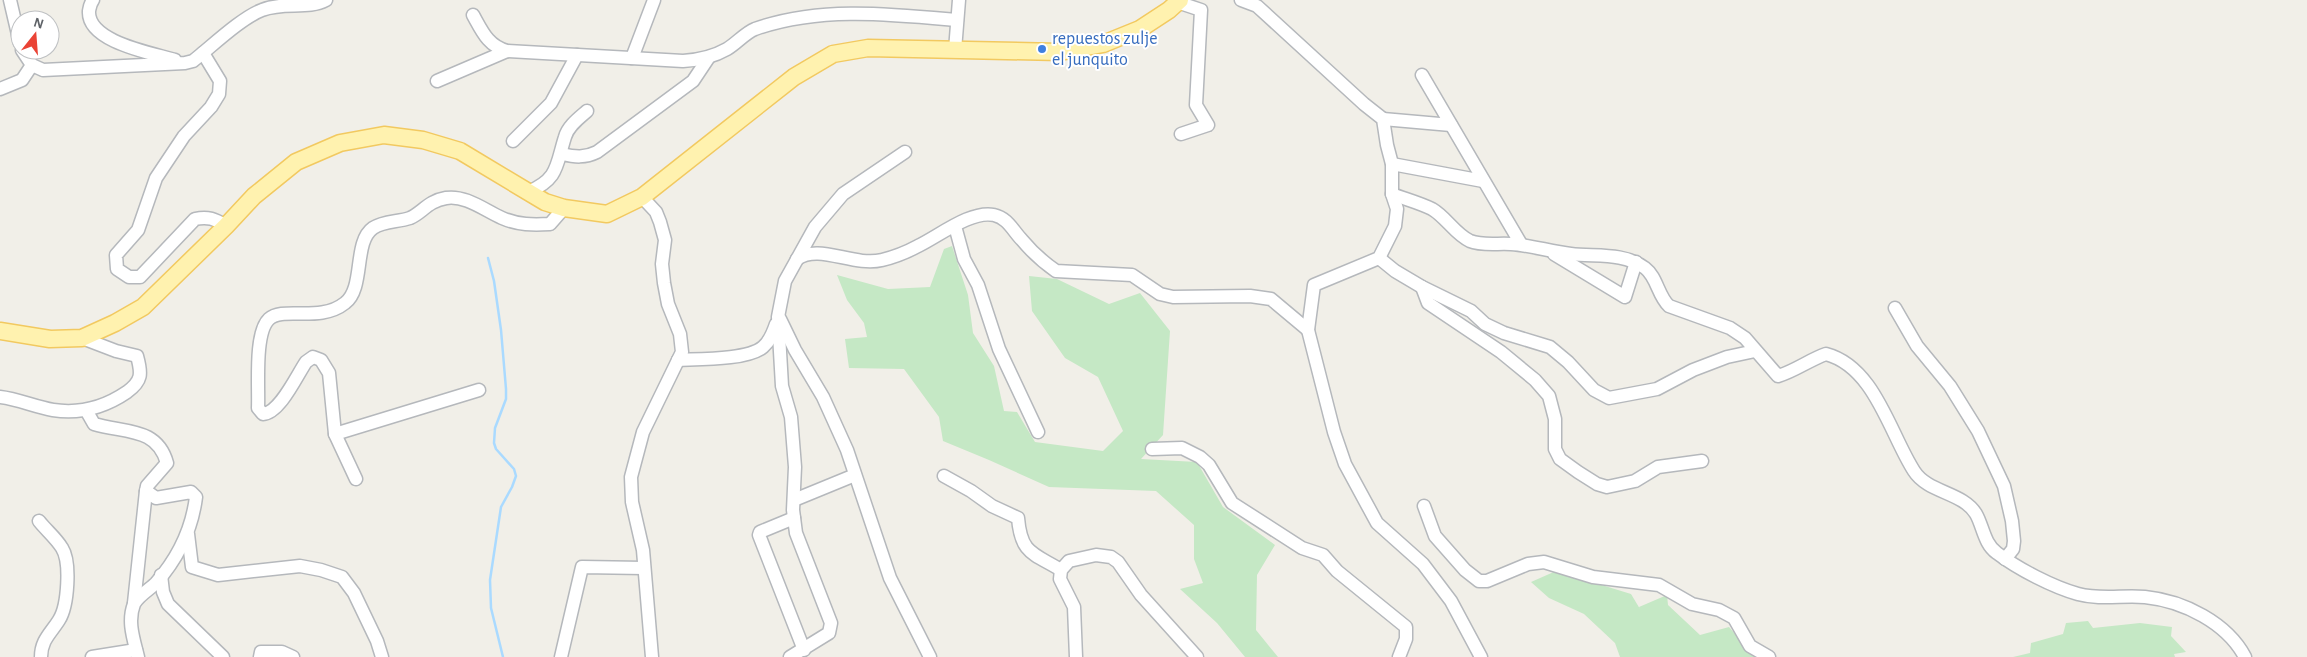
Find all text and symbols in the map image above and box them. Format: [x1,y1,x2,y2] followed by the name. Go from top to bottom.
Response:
[10,10,60,60] north arrow
[32,15,45,32] text: N
[1052,30,1157,69] place label: repuestos zulje el junquito
[1036,43,1048,55] marker: repuestos zulje el junquito

